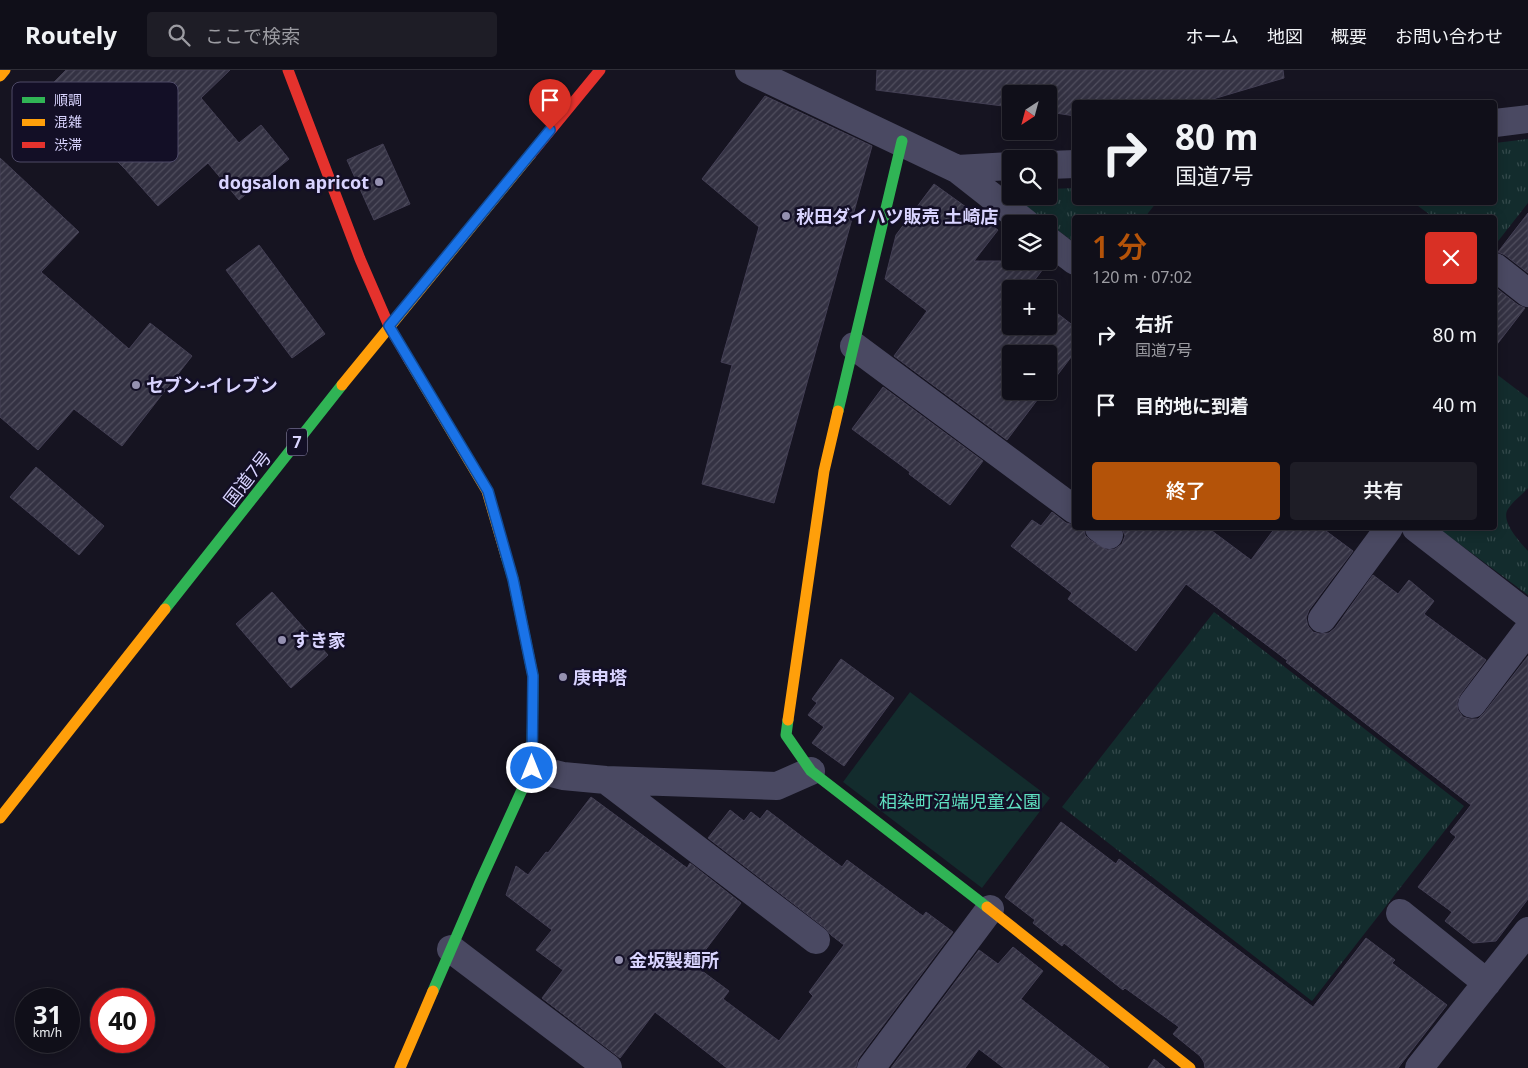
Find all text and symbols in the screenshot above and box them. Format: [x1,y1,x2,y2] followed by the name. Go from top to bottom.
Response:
[147,12,497,57] search box
[25,18,117,51] text: Routely
[165,21,193,49] icon: search
[205,23,300,49] text: ここで検索
[1186,24,1239,48] text: ホーム
[1267,24,1303,48] text: 地図
[1331,24,1367,48] text: 概要
[1395,24,1503,48] text: お問い合わせ
[529,79,571,130] pin
[12,82,178,162] legend
[1002,85,1058,140] north arrow
[1002,85,1057,400] map controls
[536,86,564,114] icon: arrive
[54,90,82,109] text: 順調
[54,112,82,131] text: 混雑
[1175,113,1258,160] text: 80 m
[1092,120,1157,185] icon: right
[54,135,82,154] text: 渋滞
[1002,150,1057,205] button: search
[1175,160,1254,190] text: 国道7号
[218,170,369,194] place label: dogsalon apricot
[373,176,385,188] marker: dogsalon apricot
[796,204,998,228] place label: 秋田ダイハツ販売 土崎店
[780,210,792,222] marker: 秋田ダイハツ販売 土崎店
[1002,215,1057,270] button: layers
[1092,226,1147,267] text: 1 分
[1425,232,1477,284] button: close
[1092,266,1192,288] text: 120 m · 07:02
[1002,280,1057,335] button: +
[1135,311,1173,337] text: 右折
[1092,321,1120,349] icon: right
[1433,322,1477,348] text: 80 m
[1135,339,1192,361] text: 国道7号
[1002,345,1057,400] button: −
[146,373,278,397] place label: セブン-イレブン
[130,379,142,391] marker: セブン-イレブン
[1092,391,1120,419] icon: arrive
[1433,392,1477,418] text: 40 m
[1135,393,1249,419] text: 目的地に到着
[287,428,307,456] road number: 7
[218,445,276,511] street label: 国道7号
[1092,462,1280,520] button: 終了
[1290,462,1477,520] button: 共有
[292,628,346,652] place label: すき家
[276,634,288,646] marker: すき家
[573,665,627,689] place label: 庚申塔
[557,671,569,683] marker: 庚申塔
[505,741,557,793] position arrow
[879,789,1041,813] park label: 相染町沼端児童公園
[629,948,719,972] place label: 金坂製麺所
[613,954,625,966] marker: 金坂製麺所
[90,988,155,1053] speed limit sign: 40
[33,997,62,1031] text: 31
[33,1024,62,1041] text: km/h

